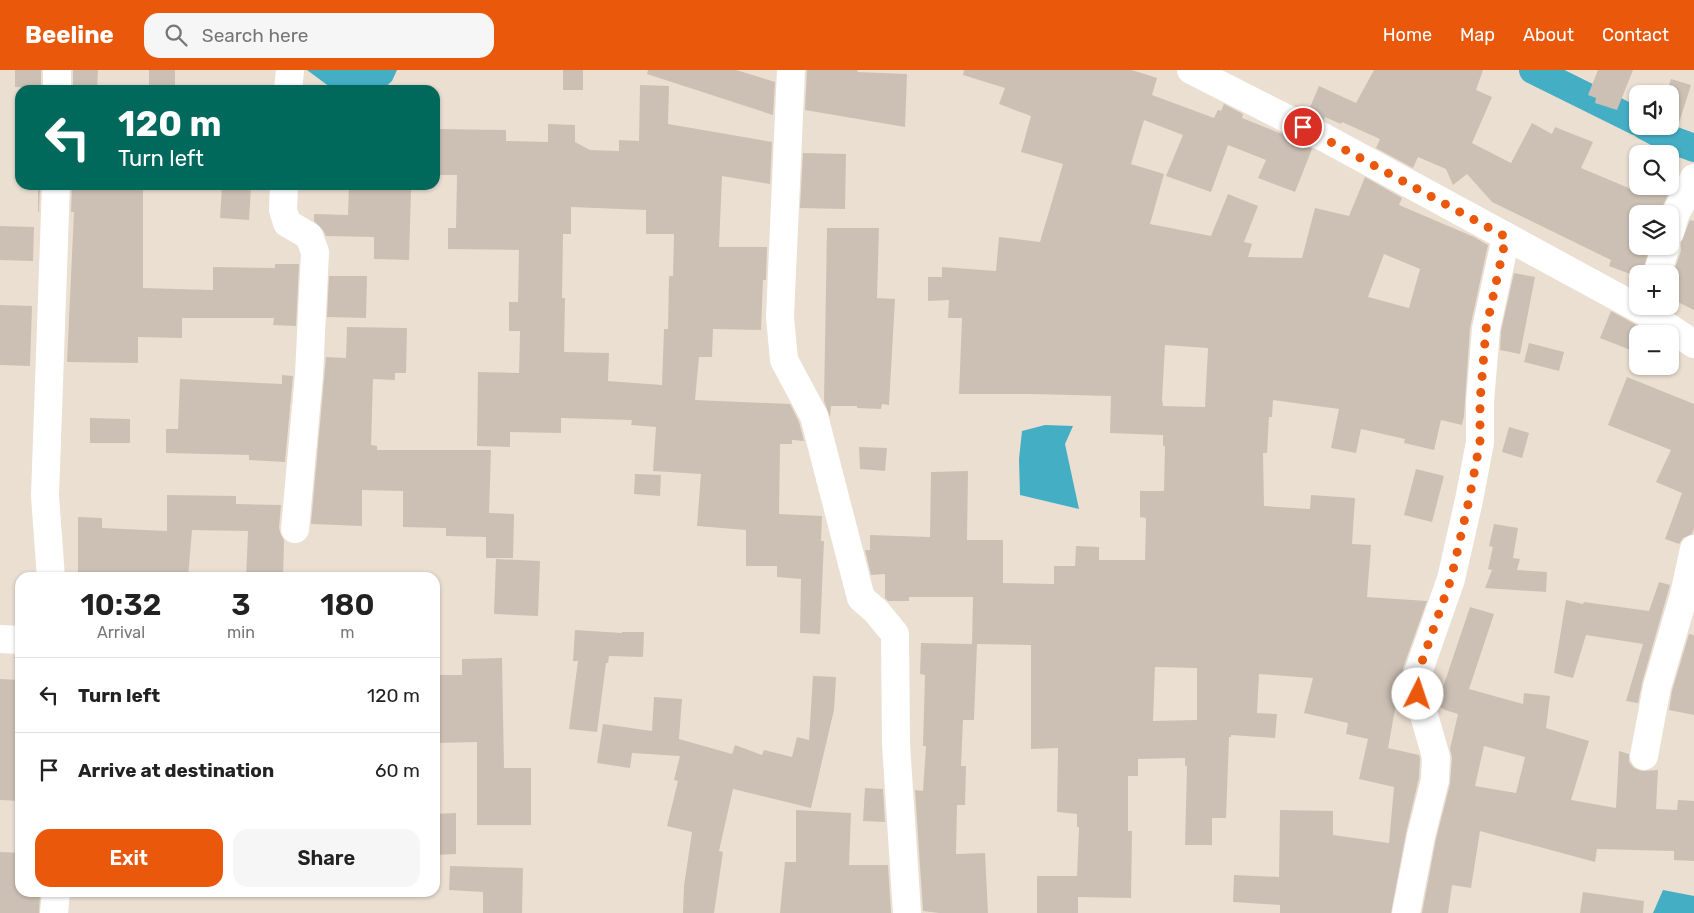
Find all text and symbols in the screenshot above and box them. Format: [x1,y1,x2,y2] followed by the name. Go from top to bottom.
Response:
[144,13,494,58] search box
[25,21,114,49] text: Beeline
[162,21,190,49] icon: search
[202,24,308,47] text: Search here
[1383,24,1432,46] text: Home
[1460,24,1495,46] text: Map
[1523,24,1574,46] text: About
[1602,24,1669,46] text: Contact
[1629,85,1679,375] map controls
[1629,85,1679,135] button: sound
[118,103,221,145] text: 120 m
[35,105,100,170] icon: left
[1282,106,1324,148] pin
[1289,113,1317,141] icon: arrive
[118,145,204,172] text: Turn left
[1629,145,1679,195] button: search
[1629,205,1679,255] button: layers
[1629,265,1679,315] button: +
[1629,325,1679,375] button: −
[80,587,162,623] text: 10:32
[231,587,251,623] text: 3
[320,587,375,623] text: 180
[97,623,145,642] text: Arrival
[227,623,255,642] text: min
[340,623,355,642] text: m
[1391,667,1443,719] position arrow
[35,681,63,709] icon: left
[78,684,160,707] text: Turn left
[367,684,420,707] text: 120 m
[35,756,63,784] icon: arrive
[78,759,274,782] text: Arrive at destination
[375,759,420,782] text: 60 m
[35,829,223,887] button: Exit
[233,829,420,887] button: Share

